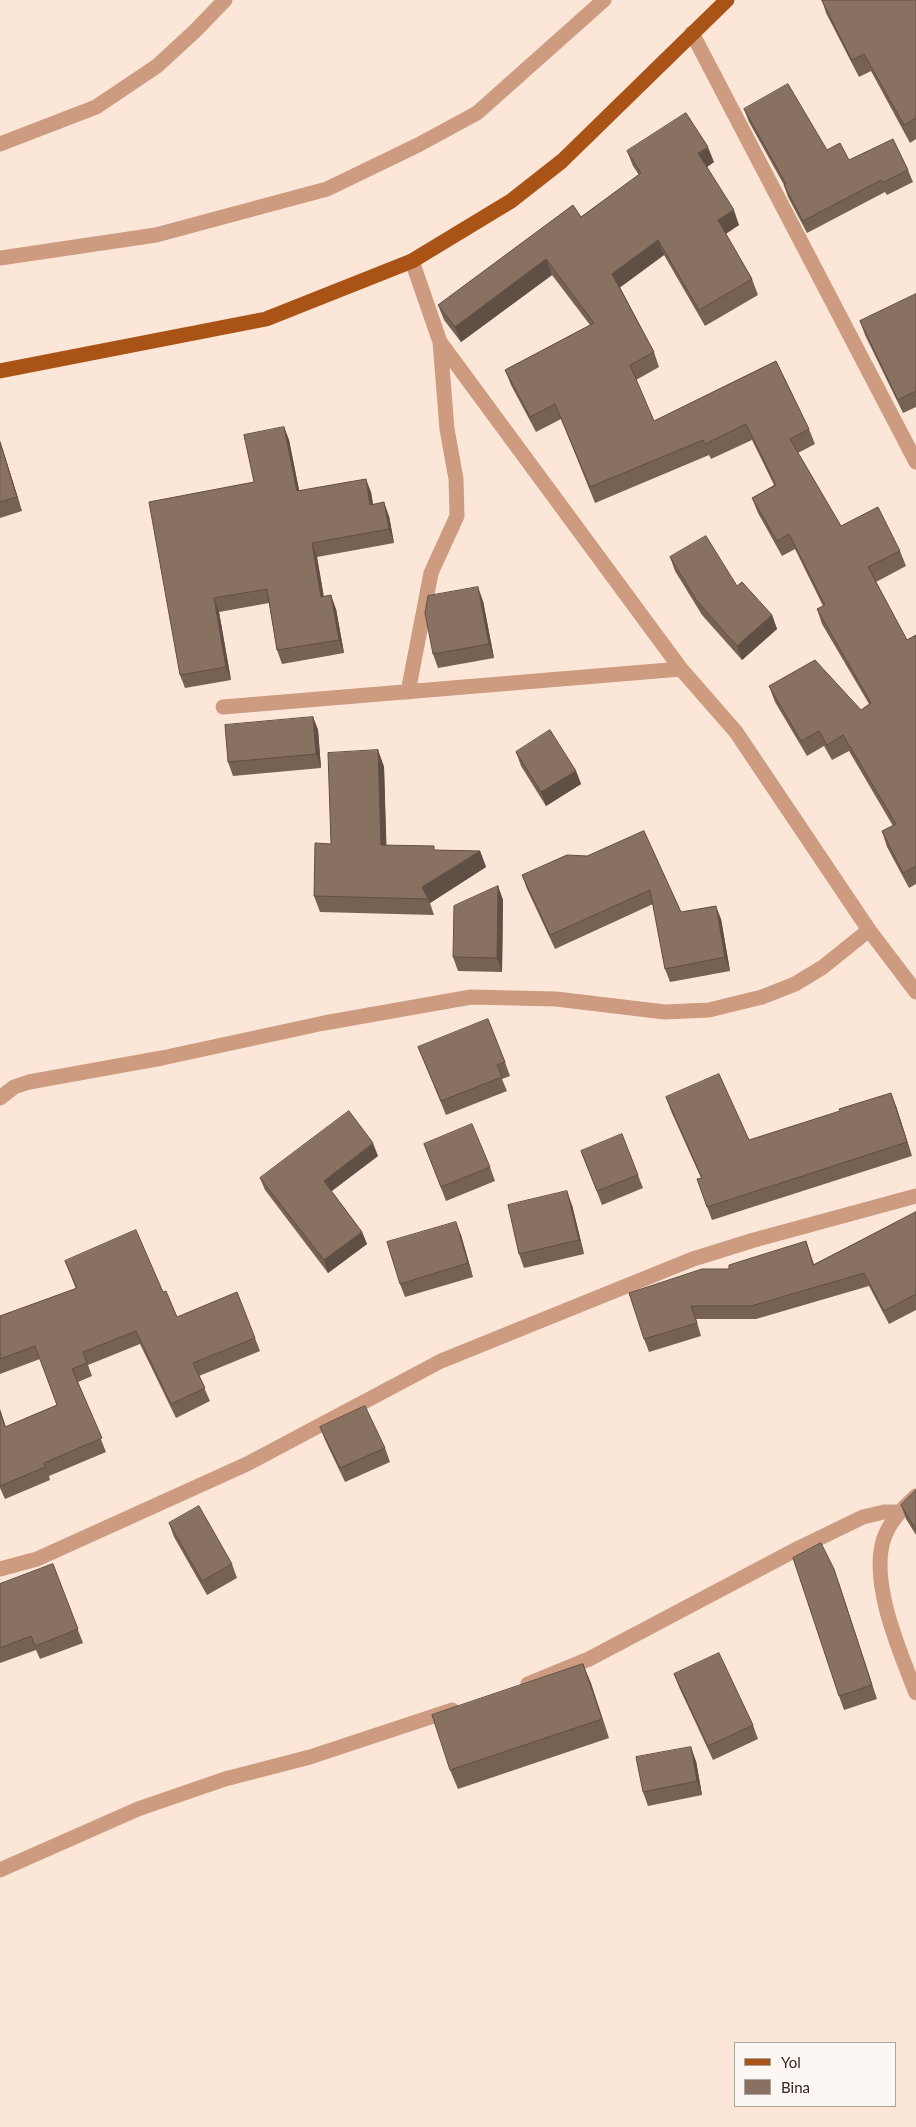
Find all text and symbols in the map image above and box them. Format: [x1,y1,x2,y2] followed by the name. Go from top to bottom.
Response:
[734,2042,896,2107] legend
[781,2053,801,2071] text: Yol
[781,2078,810,2096] text: Bina

